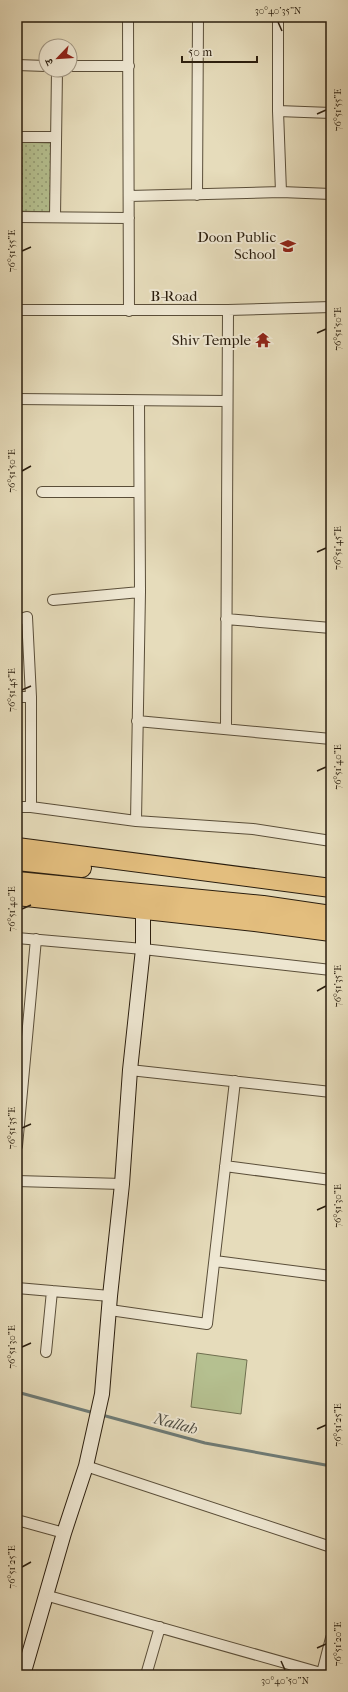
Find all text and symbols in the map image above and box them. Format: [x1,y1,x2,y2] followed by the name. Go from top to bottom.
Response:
[255,5,302,17] text: 30°40'35"N
[38,38,78,78] north arrow
[182,38,257,64] scale bar
[188,45,212,59] text: 50 m
[42,55,57,68] text: उ
[332,89,344,131] text: 76°51'55"E
[197,228,276,263] place label: Doon Public School
[6,230,18,272] text: 76°51'55"E
[279,237,297,255] school or university icon: Doon Public School
[150,287,198,305] street label: B-Road
[332,307,344,351] text: 76°51'50"E
[172,331,252,349] place label: Shiv Temple
[254,331,272,349] temple icon: Shiv Temple
[6,449,18,493] text: 76°51'50"E
[332,526,344,570] text: 76°51'45"E
[6,668,18,712] text: 76°51'45"E
[332,744,344,790] text: 76°51'40"E
[6,886,18,932] text: 76°51'40"E
[332,965,344,1007] text: 76°51'35"E
[6,1107,18,1149] text: 76°51'35"E
[332,1184,344,1228] text: 76°51'30"E
[6,1325,18,1369] text: 76°51'30"E
[332,1403,344,1447] text: 76°51'25"E
[151,1408,200,1438] water label: Nallah
[6,1545,18,1589] text: 76°51'25"E
[332,1622,344,1666] text: 76°51'20"E
[261,1675,309,1687] text: 30°40'50"N

